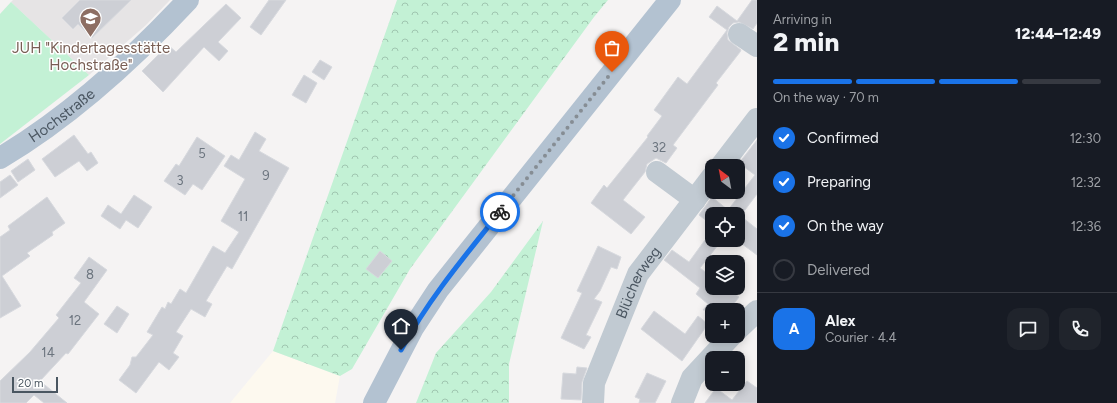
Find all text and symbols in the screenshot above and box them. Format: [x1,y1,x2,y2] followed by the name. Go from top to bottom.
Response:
[78,6,104,39] school or university icon: JUH "Kindertagesstätte Hochstraße"
[773,12,832,27] text: Arriving in
[1015,25,1101,43] text: 12:44–12:49
[773,26,839,58] text: 2 min
[595,31,629,72] pin
[601,37,623,59] icon: bag
[12,39,170,74] place label: JUH "Kindertagesstätte Hochstraße"
[25,85,99,146] street label: Hochstraße
[773,90,879,105] text: On the way · 70 m
[773,127,795,149] icon: check
[807,129,879,147] text: Confirmed
[1070,131,1101,146] text: 12:30
[652,140,666,155] house number: 32
[198,146,206,161] house number: 5
[705,159,745,199] north arrow
[705,159,745,391] map controls
[262,168,270,183] house number: 9
[773,171,795,193] icon: check
[176,173,184,188] house number: 3
[807,173,871,191] text: Preparing
[1071,175,1101,190] text: 12:32
[480,192,520,232] courier
[489,201,511,223] icon: bike
[705,207,745,247] button: locate
[238,209,248,224] house number: 11
[773,215,795,237] icon: check
[807,217,884,235] text: On the way
[1071,219,1101,234] text: 12:36
[612,243,665,321] street label: Blücherweg
[705,255,745,295] button: layers
[807,261,870,279] text: Delivered
[86,267,94,282] house number: 8
[705,303,745,343] button: +
[1007,308,1049,350] button: chat
[1059,308,1101,350] button: phone
[384,309,418,350] pin
[825,312,855,330] text: Alex
[69,313,81,328] house number: 12
[390,315,412,337] icon: home
[789,320,799,338] text: A
[825,330,897,345] text: Courier · 4.4
[41,345,55,360] house number: 14
[705,351,745,391] button: −
[12,375,58,394] scale bar
[18,377,43,390] text: 20 m

